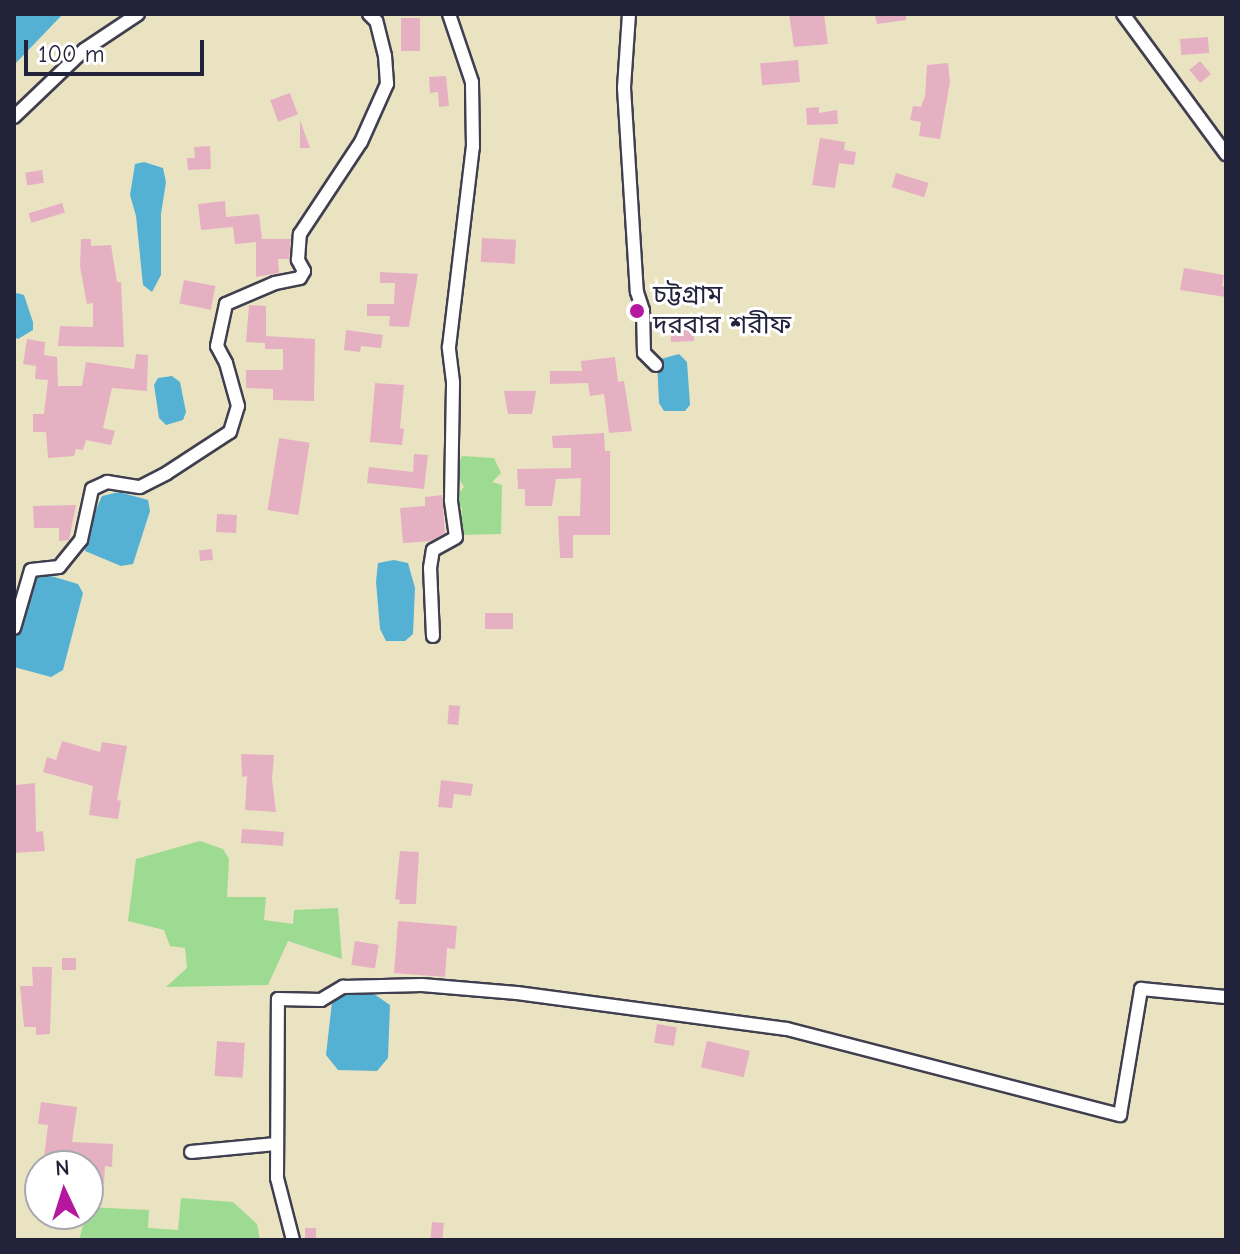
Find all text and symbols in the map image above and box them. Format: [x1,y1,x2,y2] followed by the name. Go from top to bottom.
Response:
[28,24,208,74] scale bar
[38,40,105,68] text: 100 m
[653,280,791,342] place label: চট্টগ্রাম দরবার শরীফ
[628,302,646,320] marker: চট্টগ্রাম দরবার শরীফ
[24,1150,104,1230] north arrow
[54,1155,71,1182] text: N

